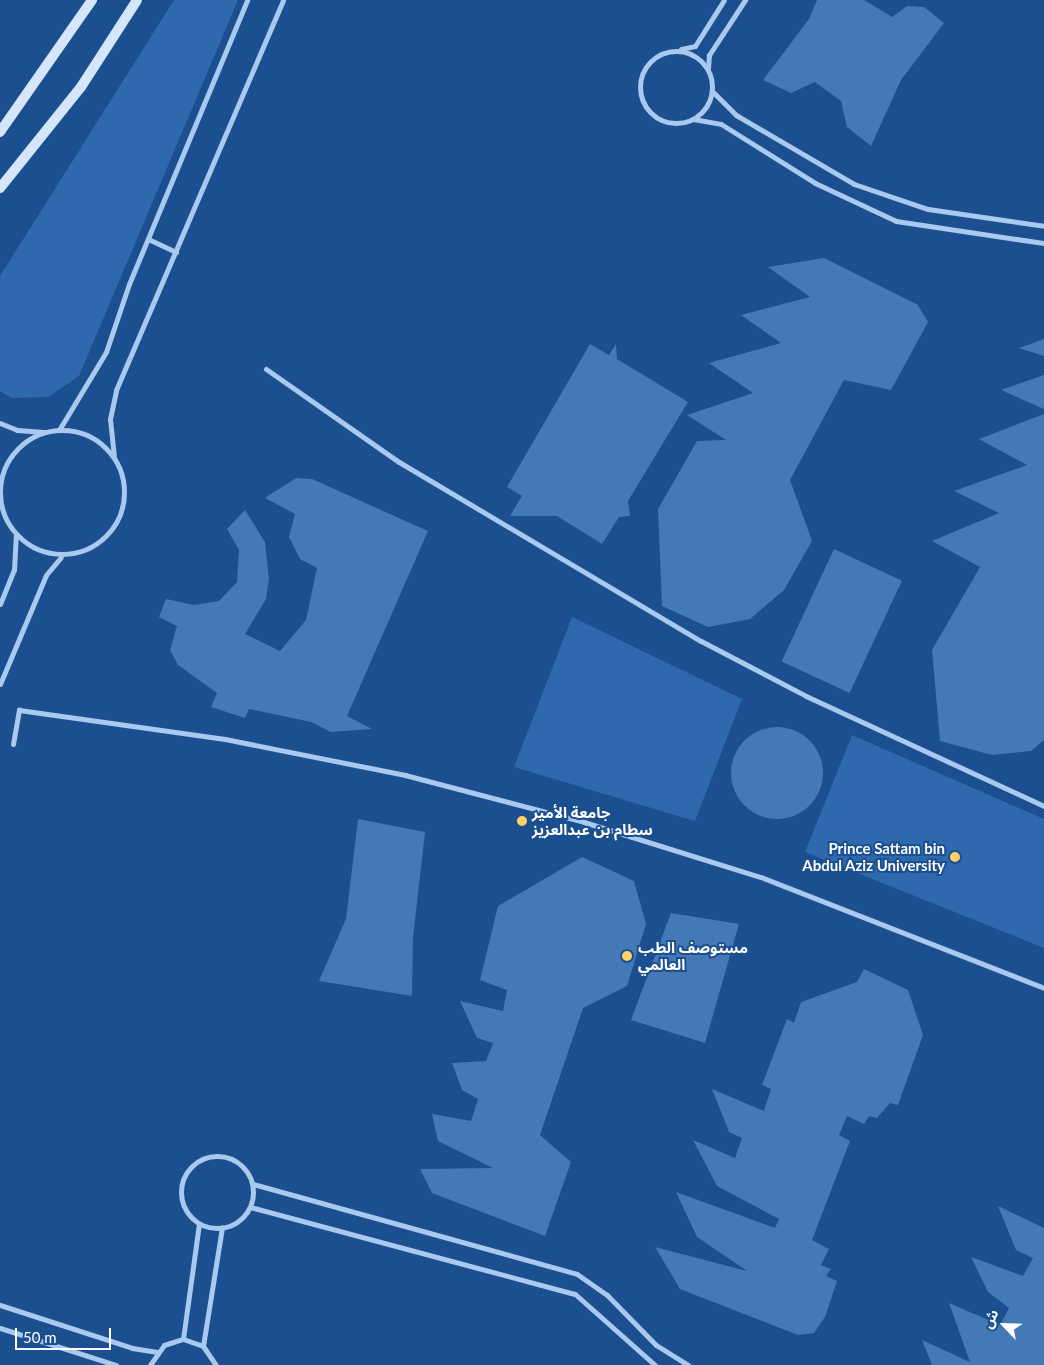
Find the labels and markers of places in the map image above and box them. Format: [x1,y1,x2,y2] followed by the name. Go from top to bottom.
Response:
[532,803,653,838] place label: جامعة الأمير سطام بن عبدالعزيز
[516,815,528,827] marker: جامعة الأمير سطام بن عبدالعزيز
[802,839,945,874] place label: Prince Sattam bin Abdul Aziz University
[949,851,961,863] marker: Prince Sattam bin Abdul Aziz University
[638,938,748,973] place label: مستوصف الطب العالمي
[620,949,634,963] marker: مستوصف الطب العالمي

